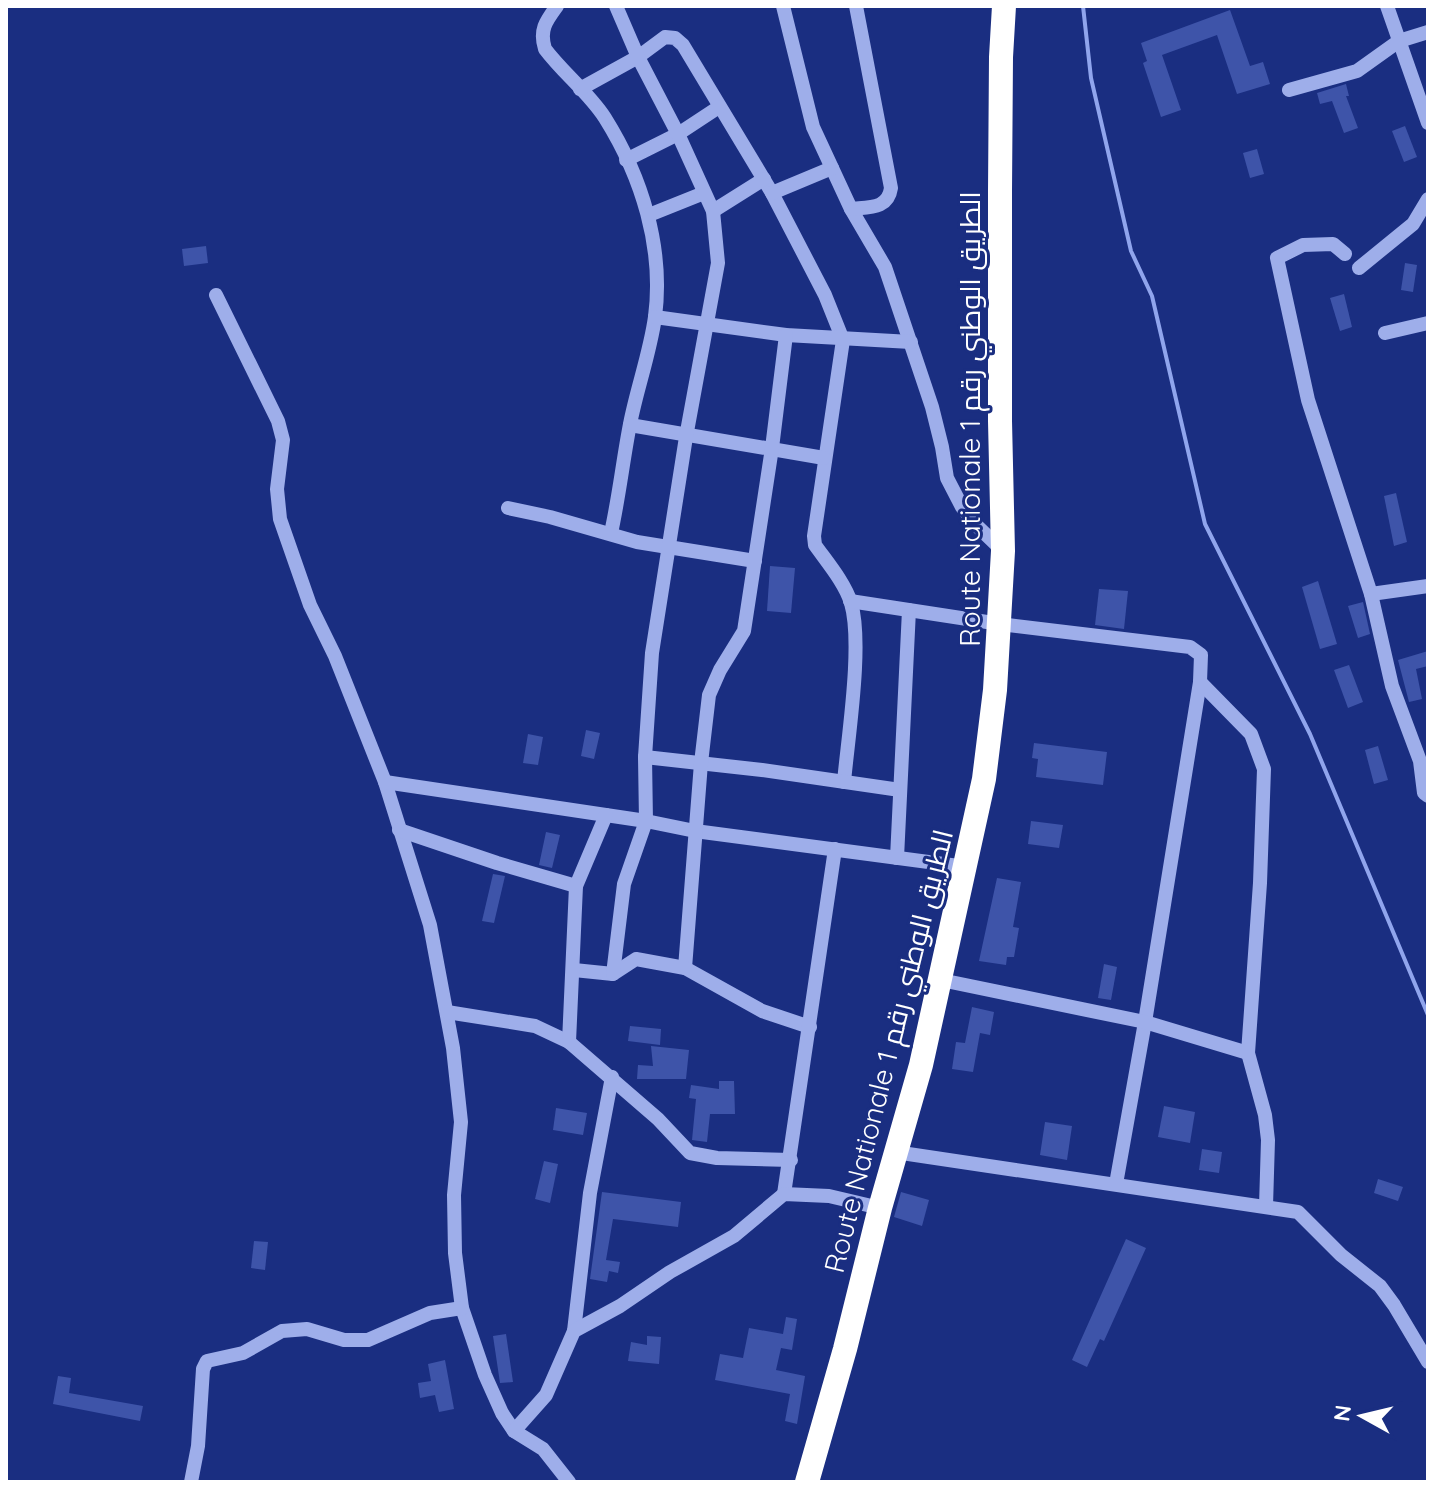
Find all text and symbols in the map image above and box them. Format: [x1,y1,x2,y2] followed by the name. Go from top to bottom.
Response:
[952,191,992,647] street label: Route Nationale الطريق الوطني رقم 1
[816,826,965,1277] street label: Route Nationale الطريق الوطني رقم 1
[1322,1376,1402,1456] north arrow
[1327,1403,1357,1423] text: N

